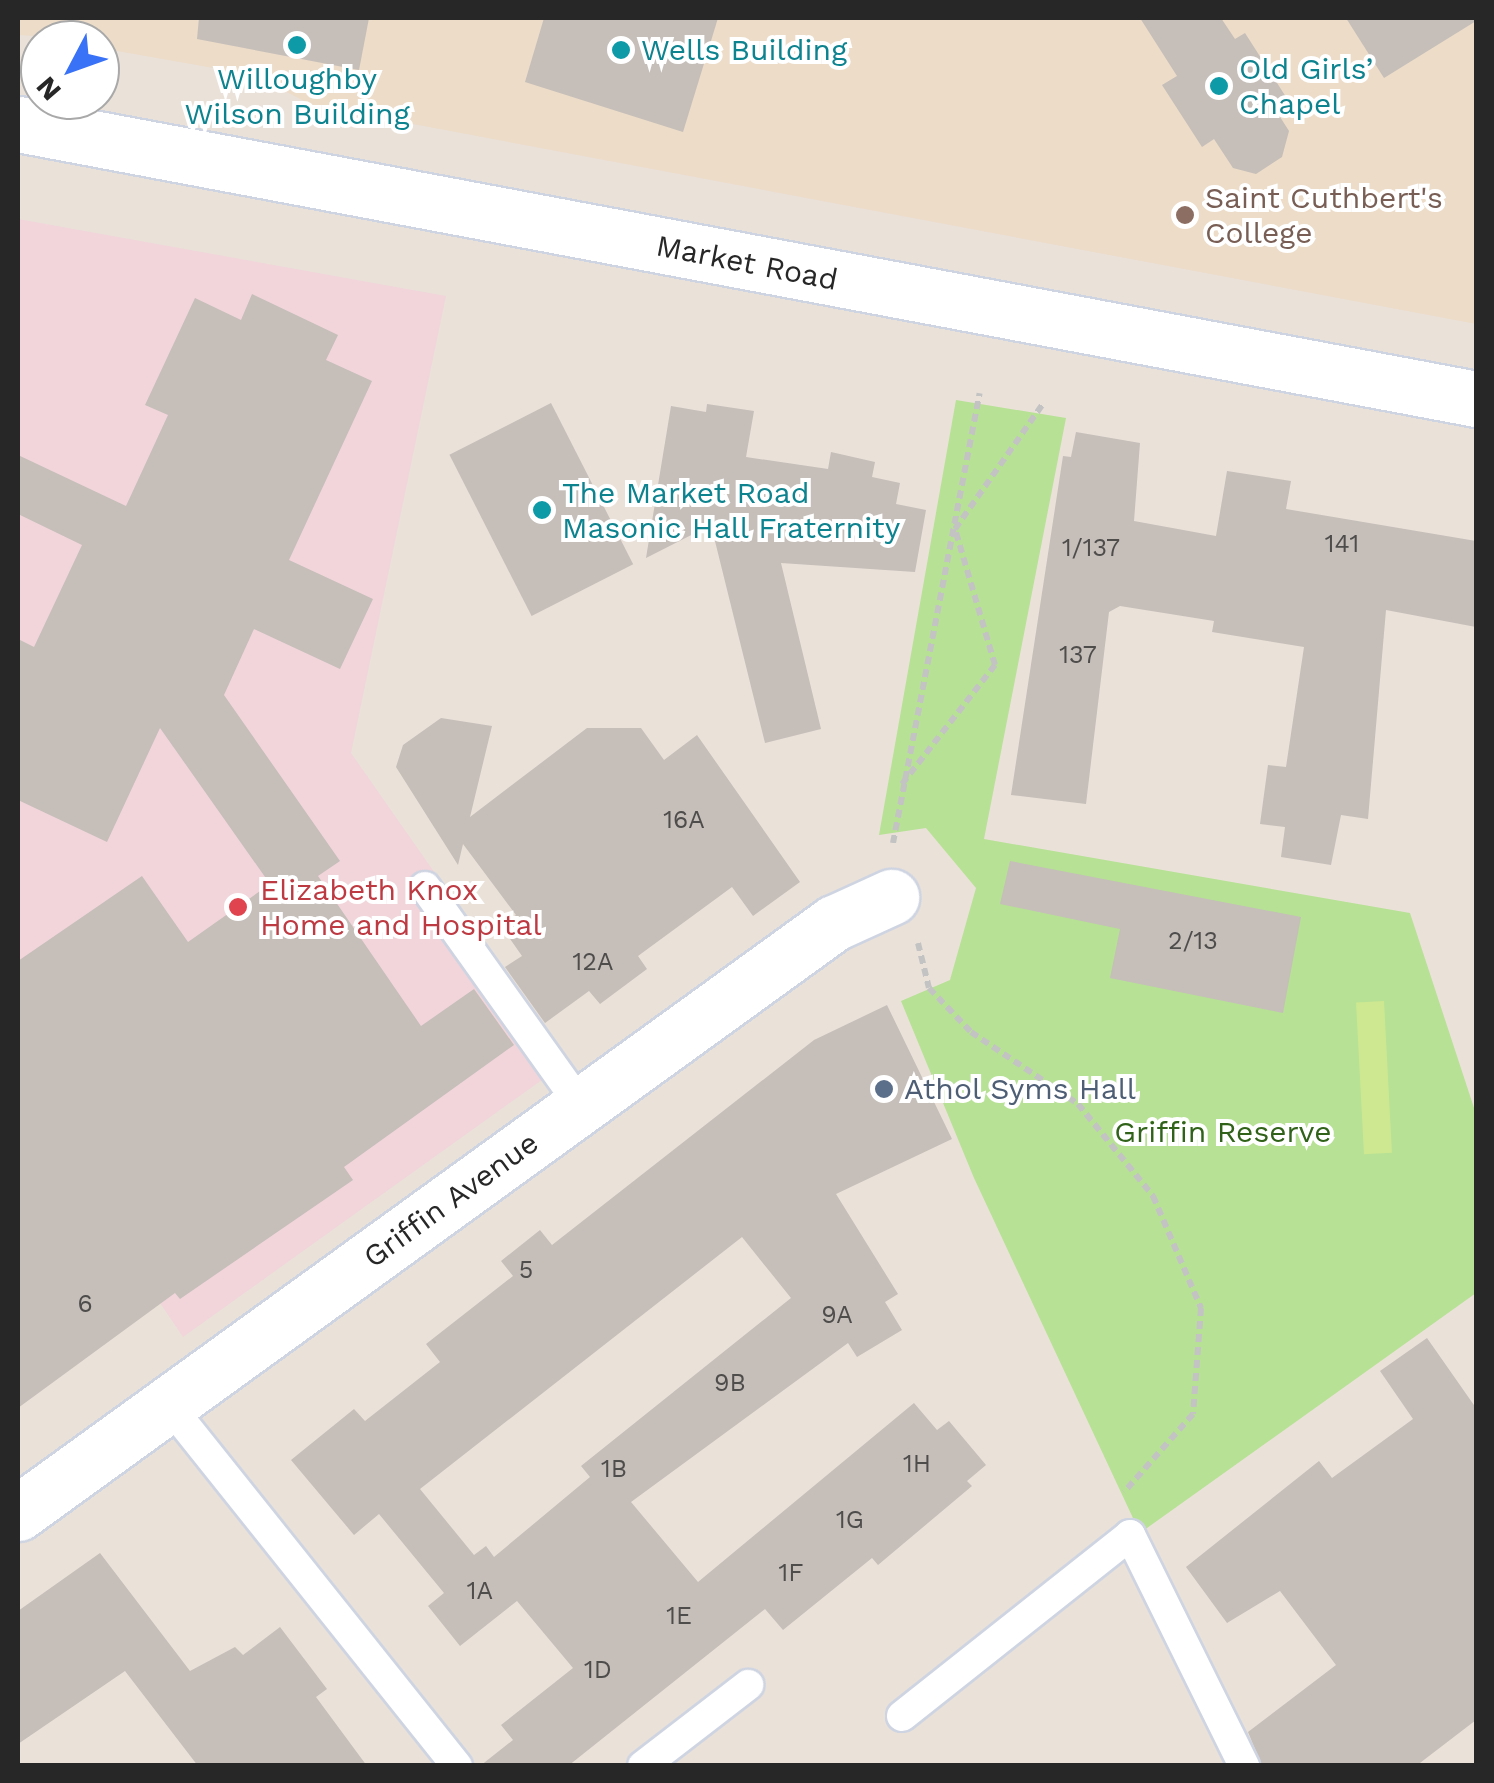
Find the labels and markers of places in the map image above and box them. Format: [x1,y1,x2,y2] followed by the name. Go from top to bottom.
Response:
[641,32,847,68] place label: Wells Building
[286,34,308,56] marker: Willoughby Wilson Building
[610,39,632,61] marker: Wells Building
[1239,51,1373,122] place label: Old Girls’ Chapel
[184,61,410,132] place label: Willoughby Wilson Building
[1208,75,1230,97] marker: Old Girls’ Chapel
[1205,180,1443,250] place label: Saint Cuthbert's College
[1174,204,1196,226] marker: Saint Cuthbert's College
[562,475,901,546] place label: The Market Road Masonic Hall Fraternity
[531,499,553,521] marker: The Market Road Masonic Hall Fraternity
[260,872,542,942] place label: Elizabeth Knox Home and Hospital
[225,894,251,920] marker: Elizabeth Knox Home and Hospital
[904,1071,1137,1107] place label: Athol Syms Hall
[873,1078,895,1100] marker: Athol Syms Hall

